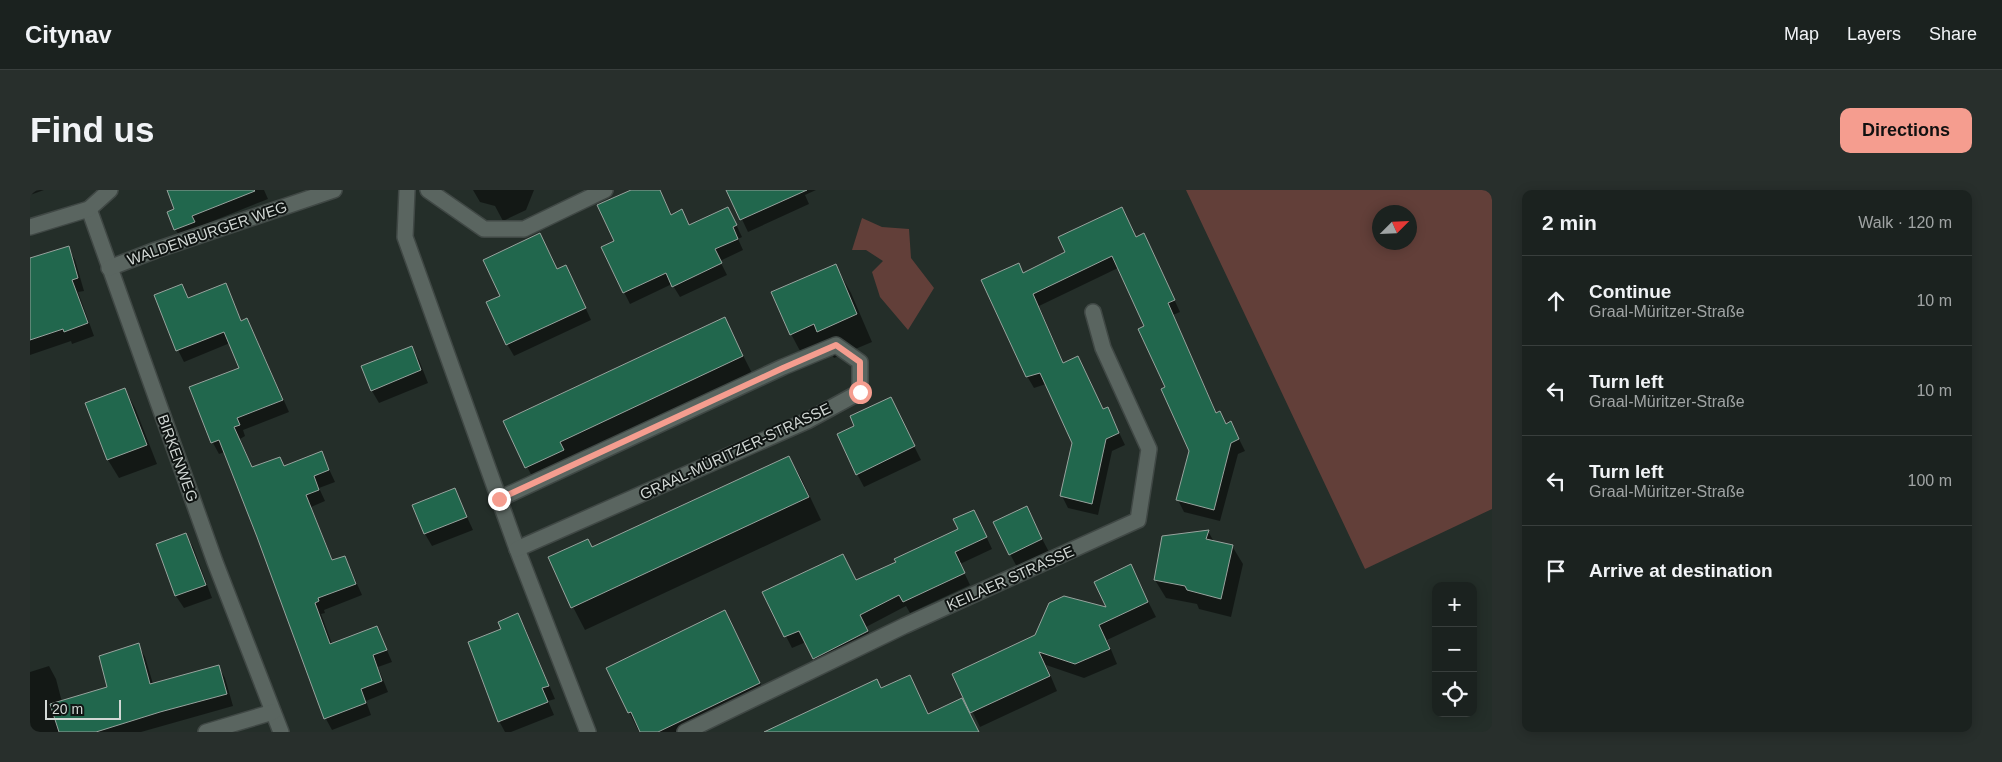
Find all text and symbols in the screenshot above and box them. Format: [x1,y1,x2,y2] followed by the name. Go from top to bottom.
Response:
[25,21,112,48] text: Citynav
[1784,24,1819,44] text: Map
[1847,24,1901,44] text: Layers
[1929,24,1977,44] text: Share
[1840,108,1972,153] button: Directions
[30,110,154,149] text: Find us
[125,198,289,268] street label: WALDENBURGER WEG
[1372,205,1417,250] north arrow
[1542,211,1597,234] text: 2 min
[1858,214,1952,231] text: Walk · 120 m
[1589,281,1671,302] text: Continue
[1542,287,1570,315] icon: ahead
[1916,292,1952,309] text: 10 m
[1589,303,1745,320] text: Graal-Müritzer-Straße
[1589,371,1664,392] text: Turn left
[1542,377,1570,405] icon: left
[849,381,872,404] route start
[1916,382,1952,399] text: 10 m
[1589,393,1745,410] text: Graal-Müritzer-Straße
[637,399,833,503] street label: GRAAL-MÜRITZER-STRASSE
[154,412,202,504] street label: BIRKENWEG
[1589,461,1664,482] text: Turn left
[1542,467,1570,495] icon: left
[1908,472,1952,489] text: 100 m
[1589,483,1745,500] text: Graal-Müritzer-Straße
[488,488,511,511] route end
[944,542,1076,614] street label: KEILAER STRASSE
[1542,557,1570,585] icon: arrive
[1589,560,1773,581] text: Arrive at destination
[1432,582,1477,717] map controls
[1432,582,1477,627] button: +
[1432,627,1477,672] button: −
[1432,672,1477,717] button: locate
[45,697,121,720] scale bar
[52,701,83,717] text: 20 m

